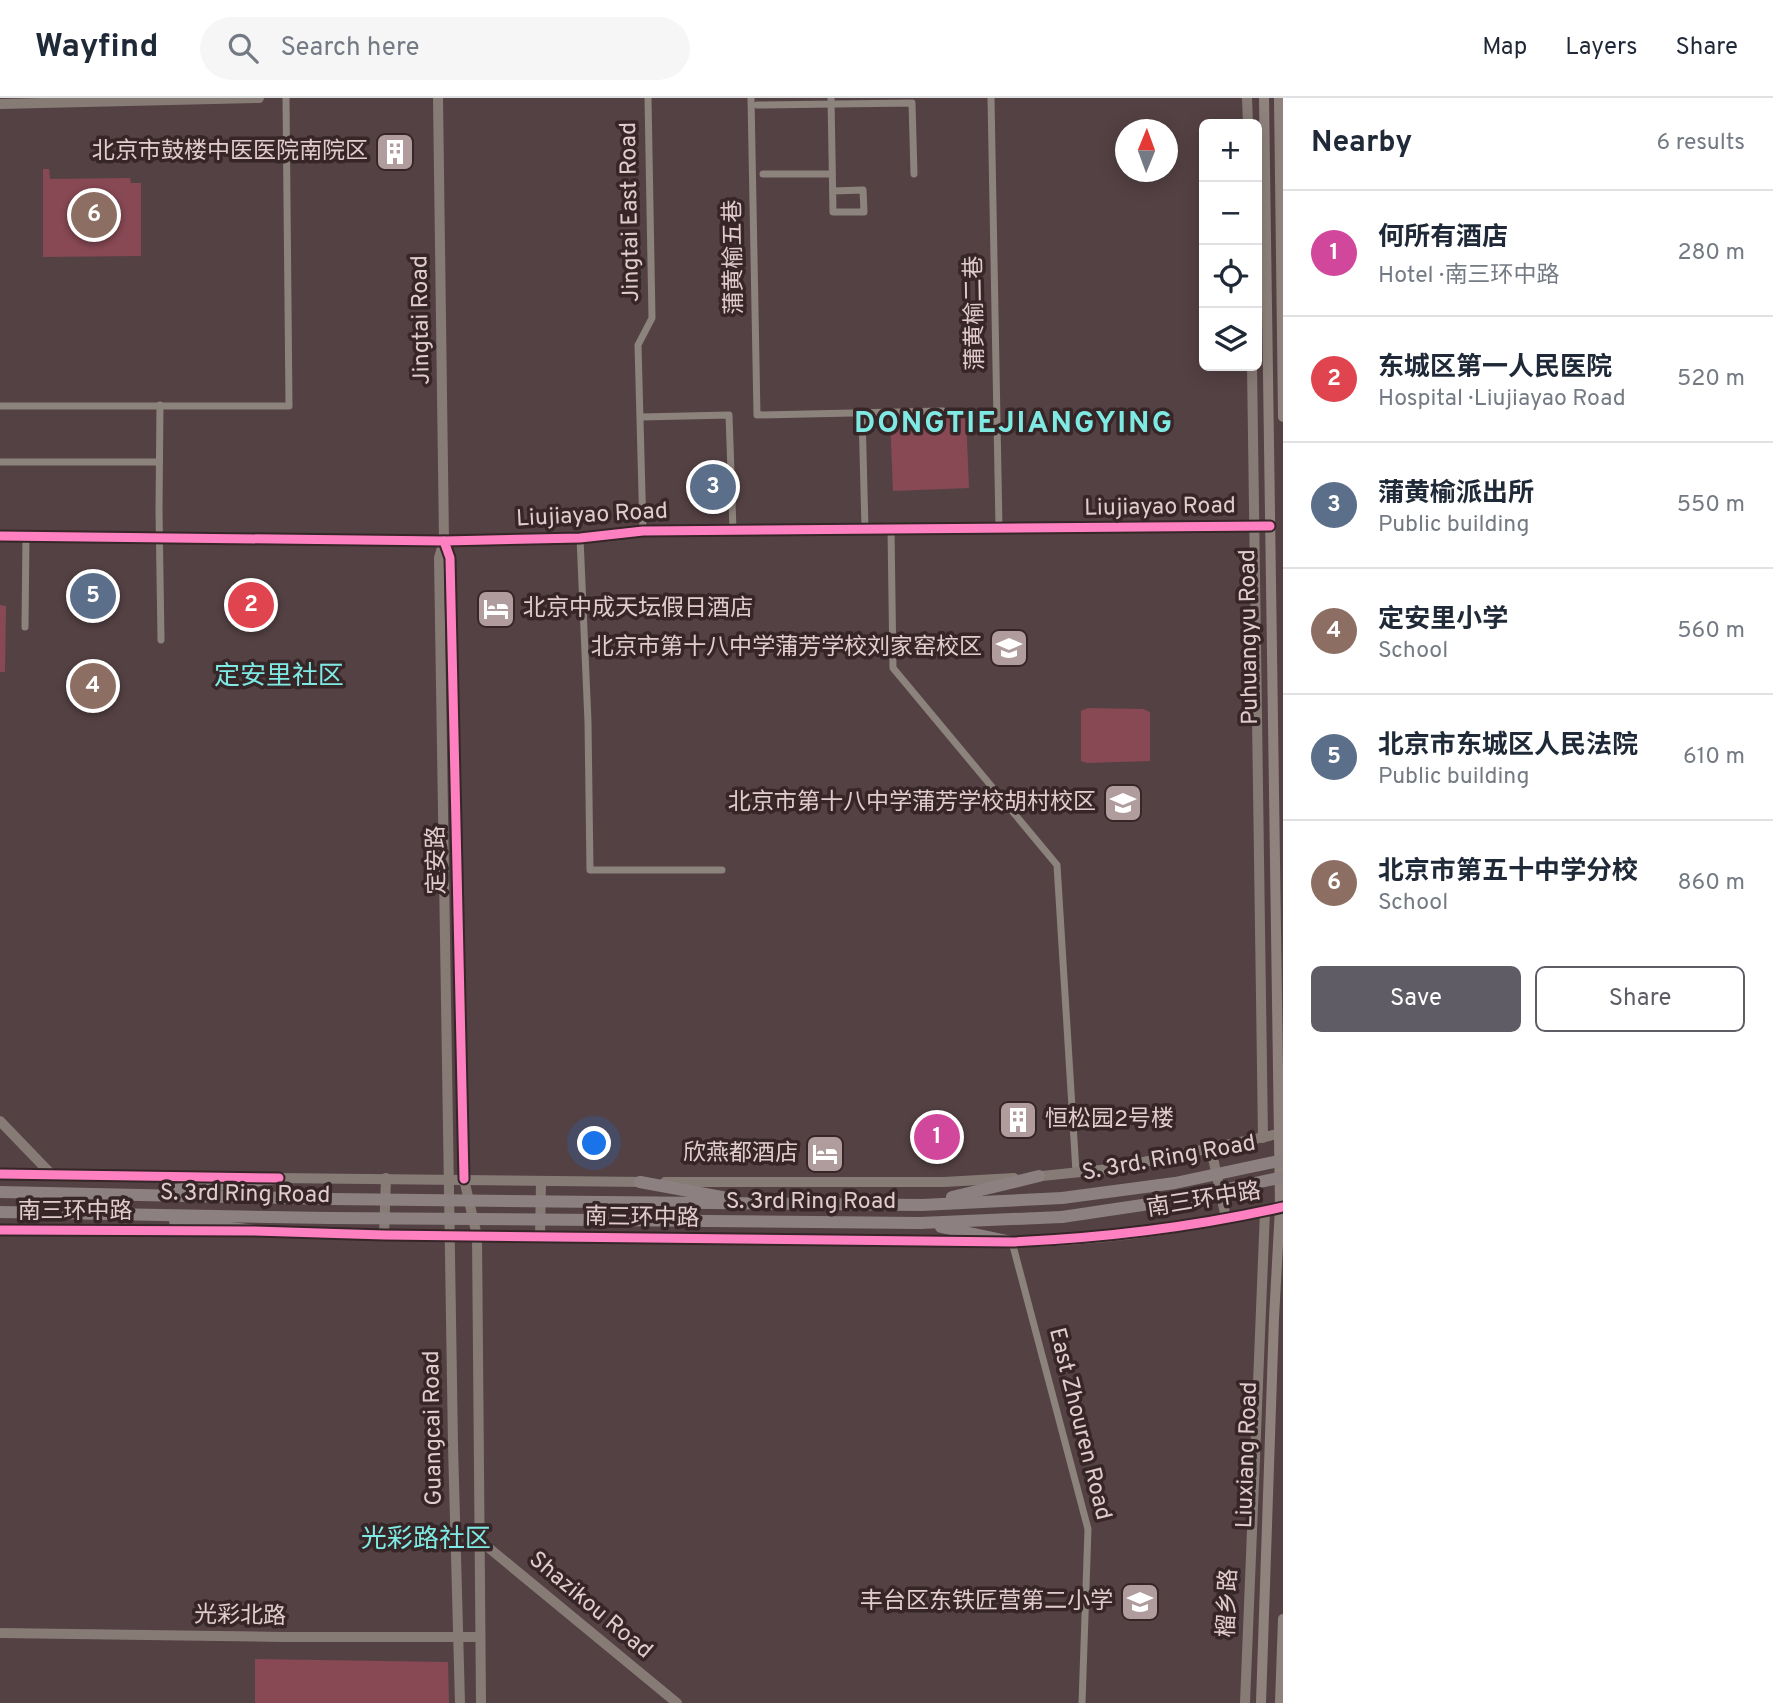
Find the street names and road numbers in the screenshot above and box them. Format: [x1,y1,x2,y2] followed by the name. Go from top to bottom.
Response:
[615,122,647,302] street label: Jingtai East Road
[719,199,751,315] street label: 蒲黄榆五巷
[406,255,438,385] street label: Jingtai Road
[960,255,992,371] street label: 蒲黄榆二巷
[1084,492,1236,524] street label: Liujiayao Road
[515,498,669,534] street label: Liujiayao Road
[1234,549,1266,725] street label: Puhuangyu Road
[423,825,453,895] street label: 定安路
[1080,1129,1258,1189] street label: S. 3rd. Ring Road
[1145,1178,1263,1224] street label: 南三环中路
[160,1179,330,1211] street label: S. 3rd Ring Road
[726,1188,896,1217] street label: S. 3rd Ring Road
[18,1198,133,1227] street label: 南三环中路
[584,1203,700,1235] street label: 南三环中路
[1041,1325,1117,1523] street label: East Zhouren Road
[418,1350,450,1506] street label: Guangcai Road
[1231,1381,1265,1529] street label: Liuxiang Road
[522,1546,658,1666] street label: Shazikou Road
[1213,1568,1245,1638] street label: 榴乡路
[194,1602,286,1632] street label: 光彩北路

